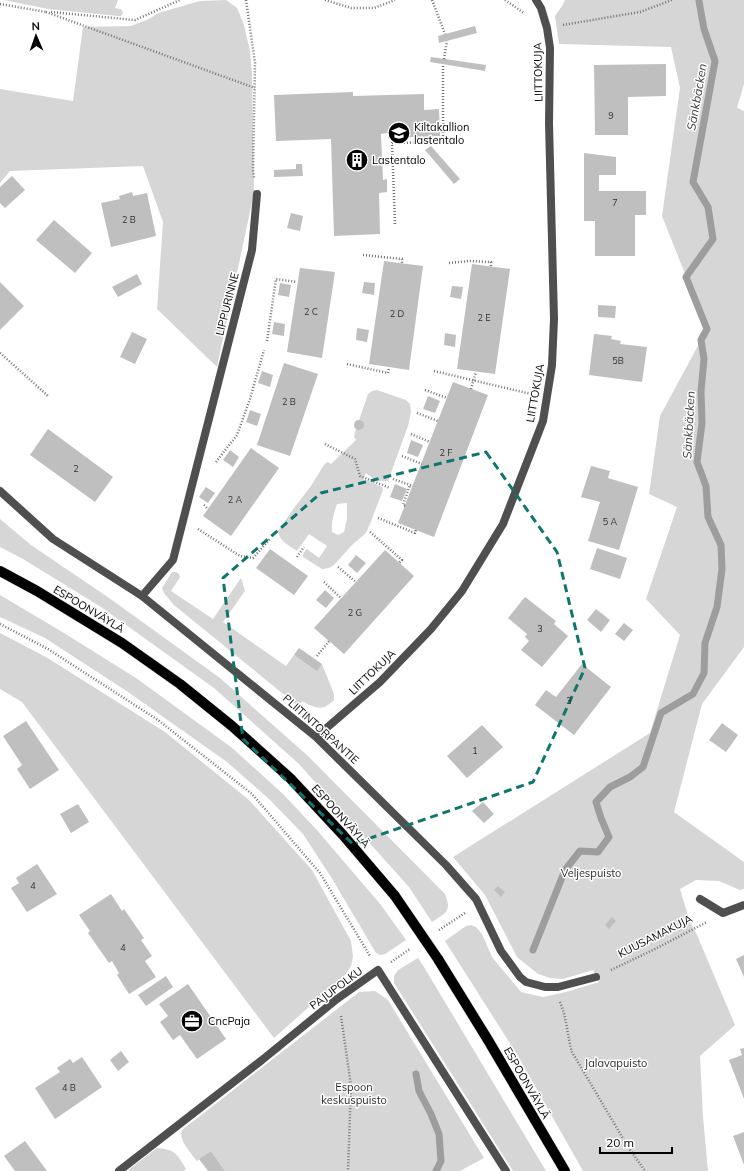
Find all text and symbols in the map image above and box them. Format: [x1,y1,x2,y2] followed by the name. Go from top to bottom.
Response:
[16,16,56,56] north arrow
[31,19,40,33] text: N
[530,42,546,102] street label: LIITTOKUJA
[683,62,710,132] water label: Sänkbäcken
[608,110,614,121] house number: 9
[386,120,412,146] school or university icon: Kiltakallion lastentalo
[414,120,469,147] place label: Kiltakallion lastentalo
[344,147,370,173] building icon: Lastentalo
[372,153,426,167] place label: Lastentalo
[612,197,618,208] house number: 7
[122,214,136,225] house number: 2 B
[212,271,242,337] street label: LIPPURINNE
[304,306,318,317] house number: 2 C
[390,308,405,319] house number: 2 D
[477,312,491,323] house number: 2 E
[612,355,624,366] house number: 5B
[523,363,547,423] street label: LIITTOKUJA
[679,391,698,459] water label: Sänkbäcken
[282,396,296,407] house number: 2 B
[440,447,452,458] house number: 2 F
[73,463,79,474] house number: 2
[228,494,243,505] house number: 2 A
[603,516,618,527] house number: 5 A
[51,582,127,636] street label: ESPOONVÄYLÄ
[348,607,362,618] house number: 2 G
[537,623,543,634] house number: 3
[346,646,398,698] street label: LIITTOKUJA
[280,691,362,767] street label: PLIITINTORPANTIE
[566,695,572,706] house number: 3
[472,745,478,756] house number: 1
[309,781,373,851] street label: ESPOONVÄYLÄ
[561,866,621,880] park label: Veljespuisto
[30,880,36,891] house number: 4
[615,911,695,961] street label: KUUSAMAKUJA
[120,942,126,953] house number: 4
[307,964,365,1012] street label: PAJUPOLKU
[179,1008,205,1034] office icon: CncPaja
[208,1014,250,1028] place label: CncPaja
[501,1045,553,1121] street label: ESPOONVÄYLÄ
[585,1056,647,1070] park label: Jalavapuisto
[321,1080,387,1107] park label: Espoon keskuspuisto
[62,1082,76,1093] house number: 4 B
[600,1129,672,1155] scale bar
[606,1135,634,1150] text: 20 m

